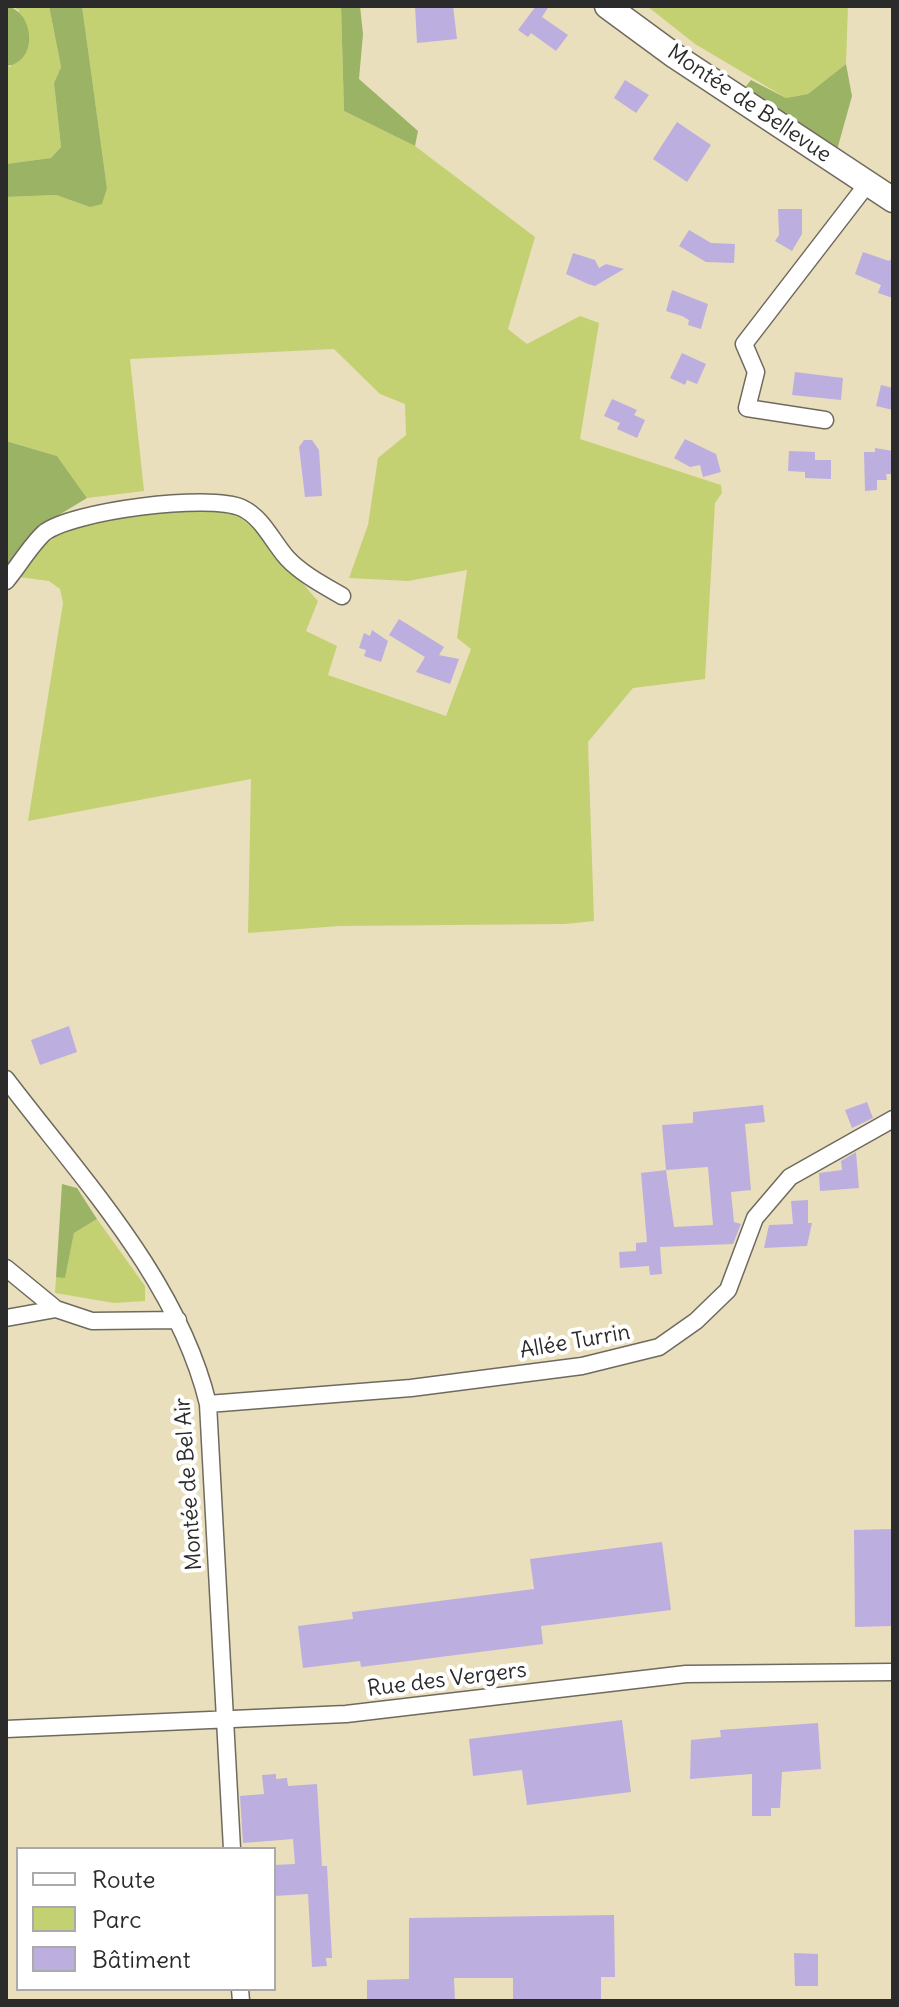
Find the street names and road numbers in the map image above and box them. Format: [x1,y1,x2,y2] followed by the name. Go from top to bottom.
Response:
[662,39,836,169] street label: Montée de Bellevue
[518,1319,632,1365] street label: Allée Turrin
[170,1397,208,1571] street label: Montée de Bel Air
[366,1657,528,1703] street label: Rue des Vergers

